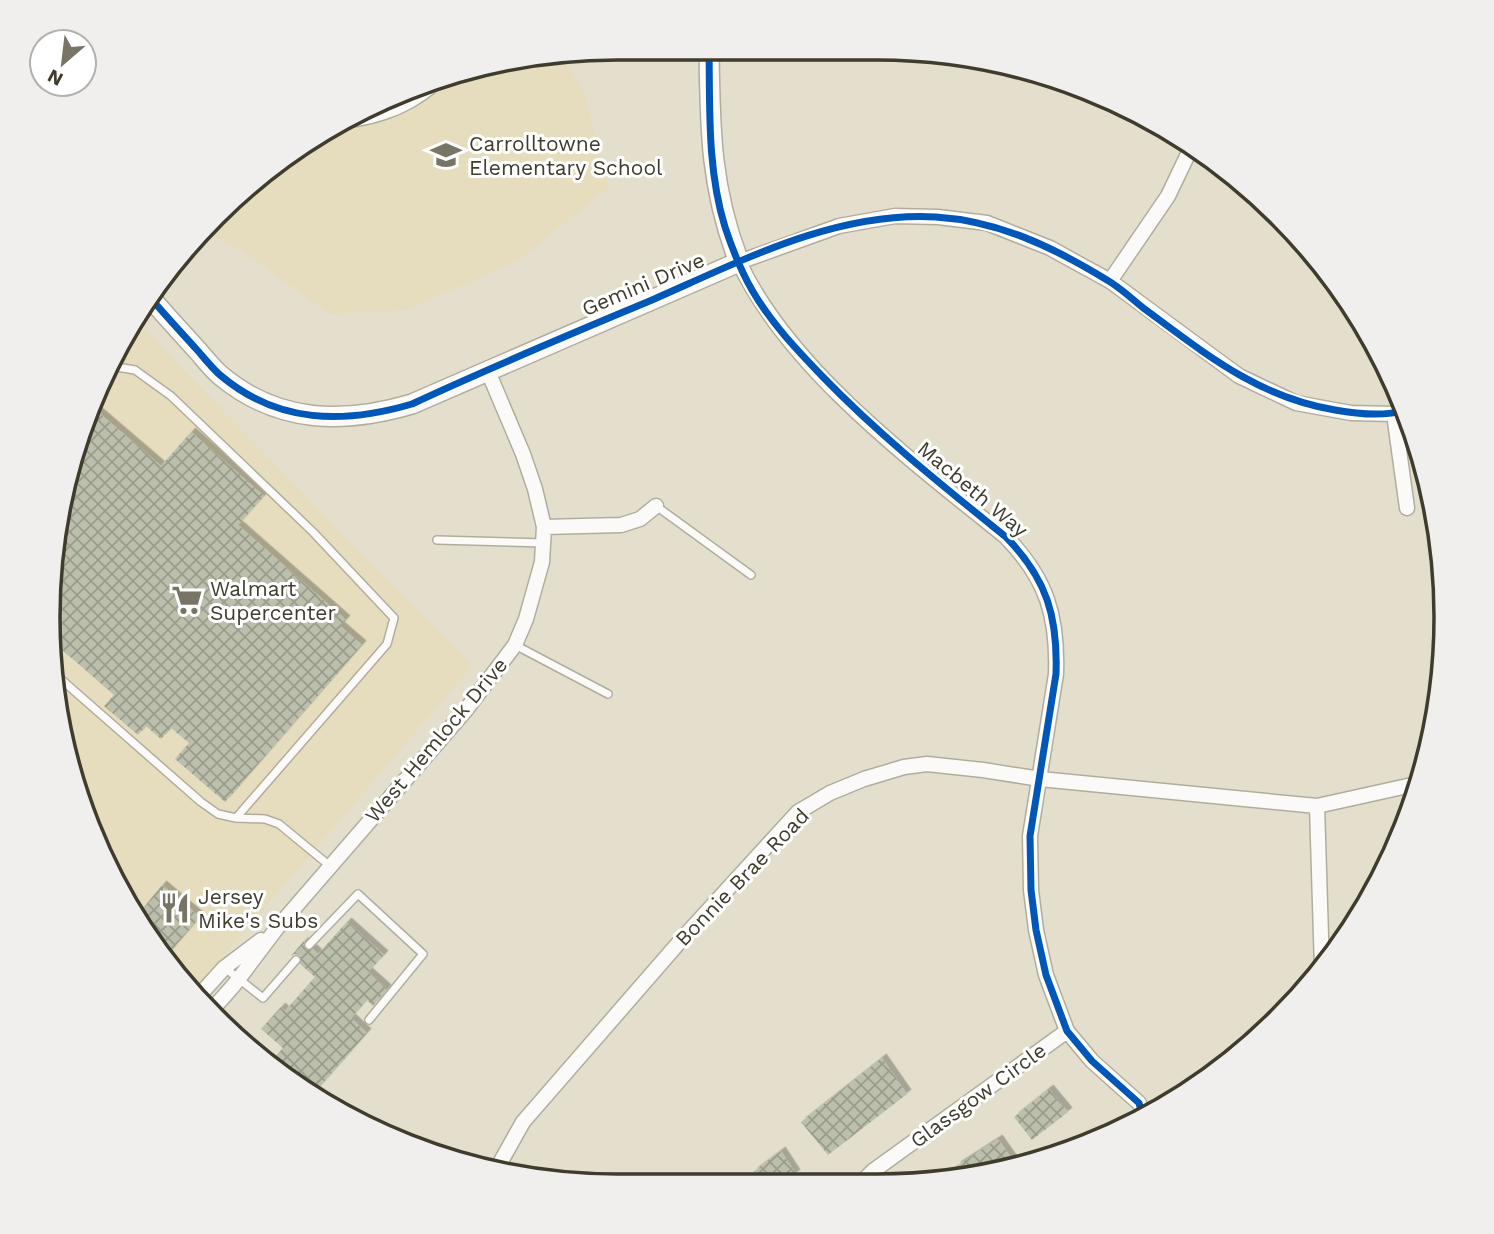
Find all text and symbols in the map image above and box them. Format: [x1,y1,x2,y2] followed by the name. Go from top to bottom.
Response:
[28,28,98,98] north arrow
[44,64,67,91] text: N
[469,131,663,180] place label: Carrolltowne Elementary School
[429,138,463,172] school or university icon: Carrolltowne Elementary School
[578,247,708,321] street label: Gemini Drive
[913,436,1033,542] street label: Macbeth Way
[210,576,336,625] place label: Walmart Supercenter
[170,583,204,617] supermarket icon: Walmart Supercenter
[360,652,512,828] street label: West Hemlock Drive
[670,803,814,951] street label: Bonnie Brae Road
[198,884,318,933] place label: Jersey Mike's Subs
[158,891,192,925] restaurant icon: Jersey Mike's Subs
[905,1037,1051,1153] street label: Glassgow Circle

